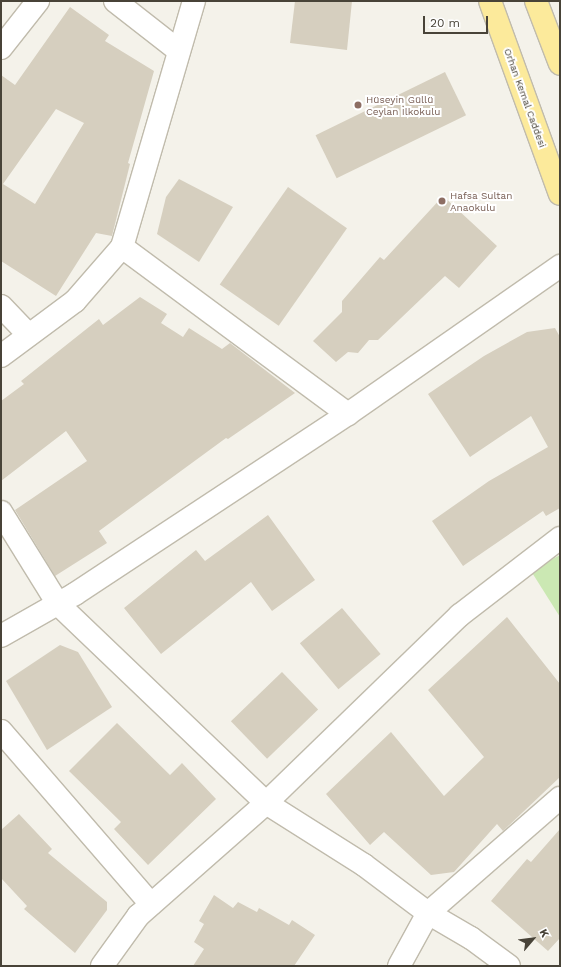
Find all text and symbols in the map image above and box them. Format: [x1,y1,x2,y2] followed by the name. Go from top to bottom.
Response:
[425,8,490,34] scale bar
[430,16,460,30] text: 20 m
[501,46,549,150] street label: Orhan Kemal Caddesi
[366,93,440,116] place label: Hüseyin Güllü Ceylan İlkokulu
[353,100,363,110] marker: Hüseyin Güllü Ceylan İlkokulu
[450,189,513,212] place label: Hafsa Sultan Anaokulu
[437,196,447,206] marker: Hafsa Sultan Anaokulu
[513,919,553,959] north arrow
[537,927,552,940] text: K

